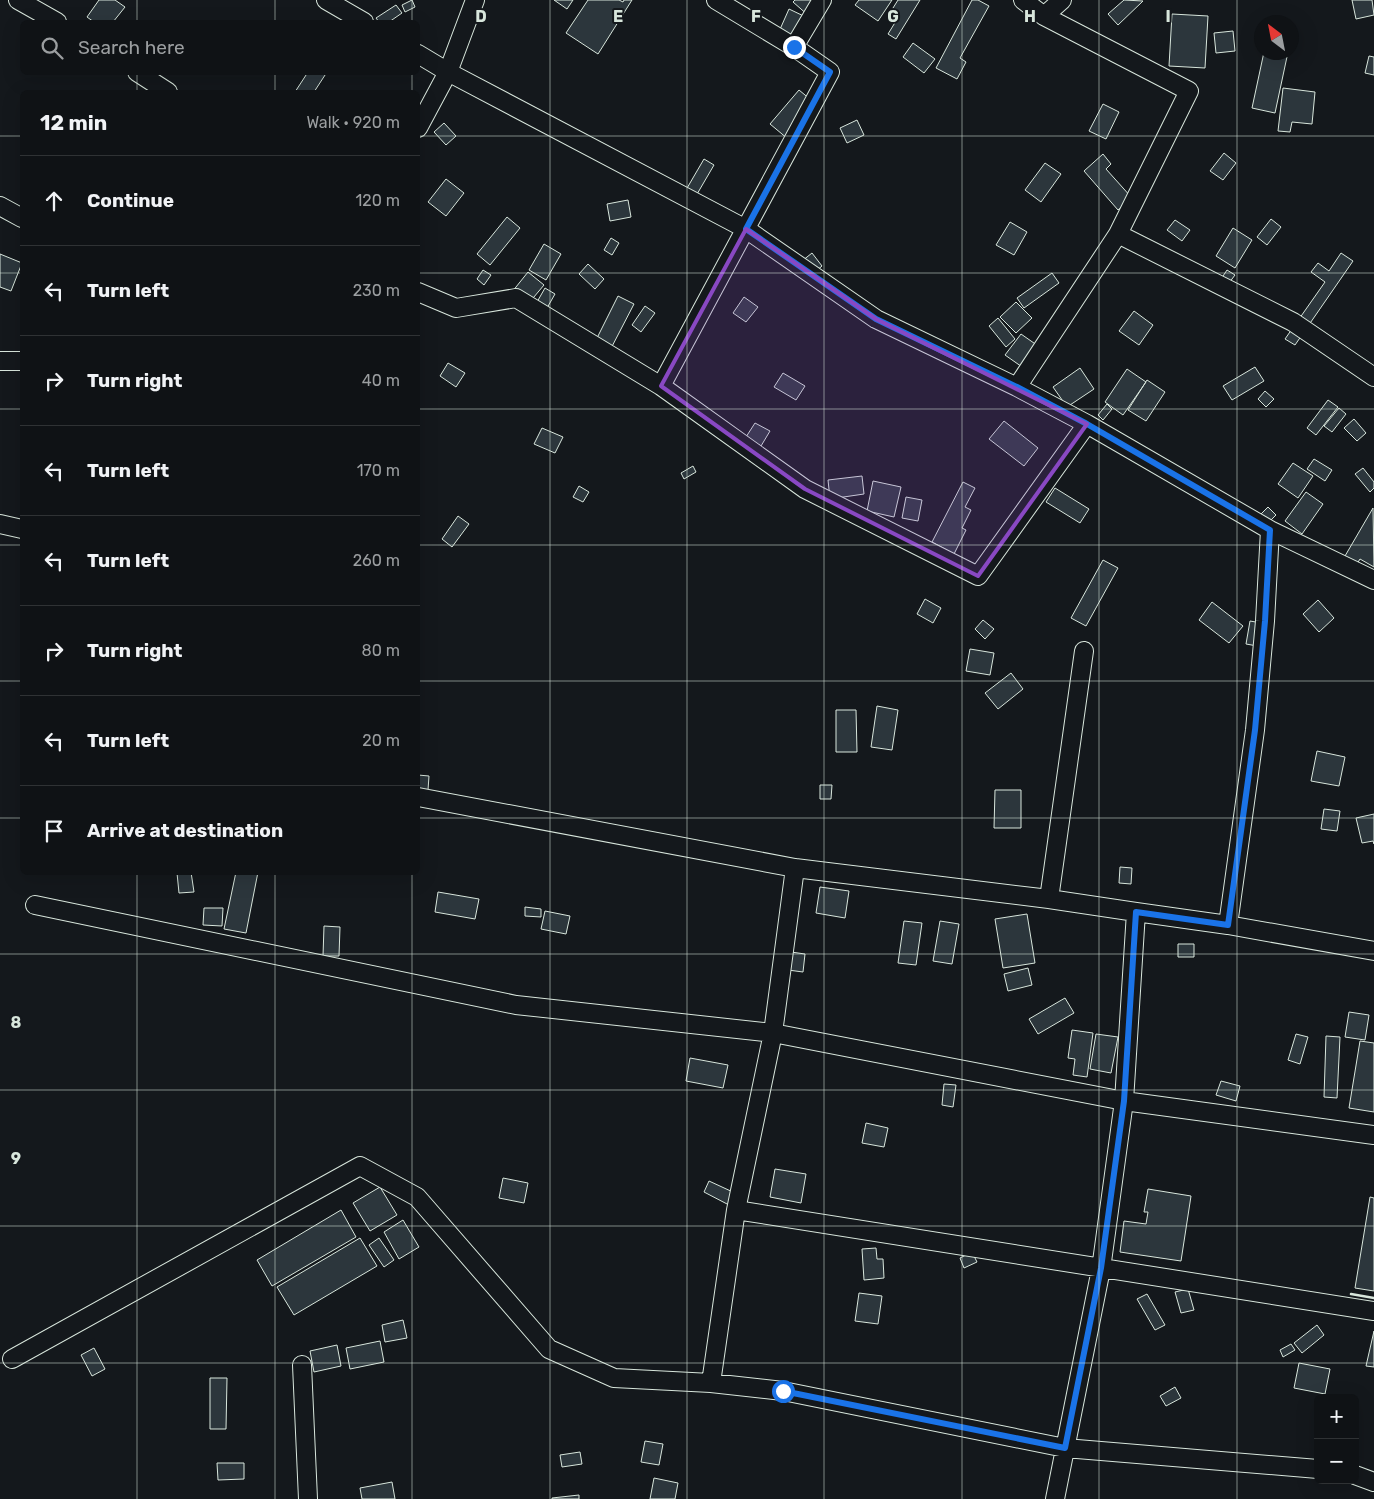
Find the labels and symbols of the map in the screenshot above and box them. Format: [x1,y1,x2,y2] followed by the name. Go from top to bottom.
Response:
[475,7,487,26] text: D
[613,7,623,26] text: E
[751,7,761,26] text: F
[887,7,899,26] text: G
[1024,7,1036,26] text: H
[1165,7,1171,26] text: I
[1254,15,1299,60] north arrow
[783,36,806,59] route end
[11,1013,22,1032] text: 8
[11,1149,21,1168] text: 9
[772,1380,795,1403] route start

